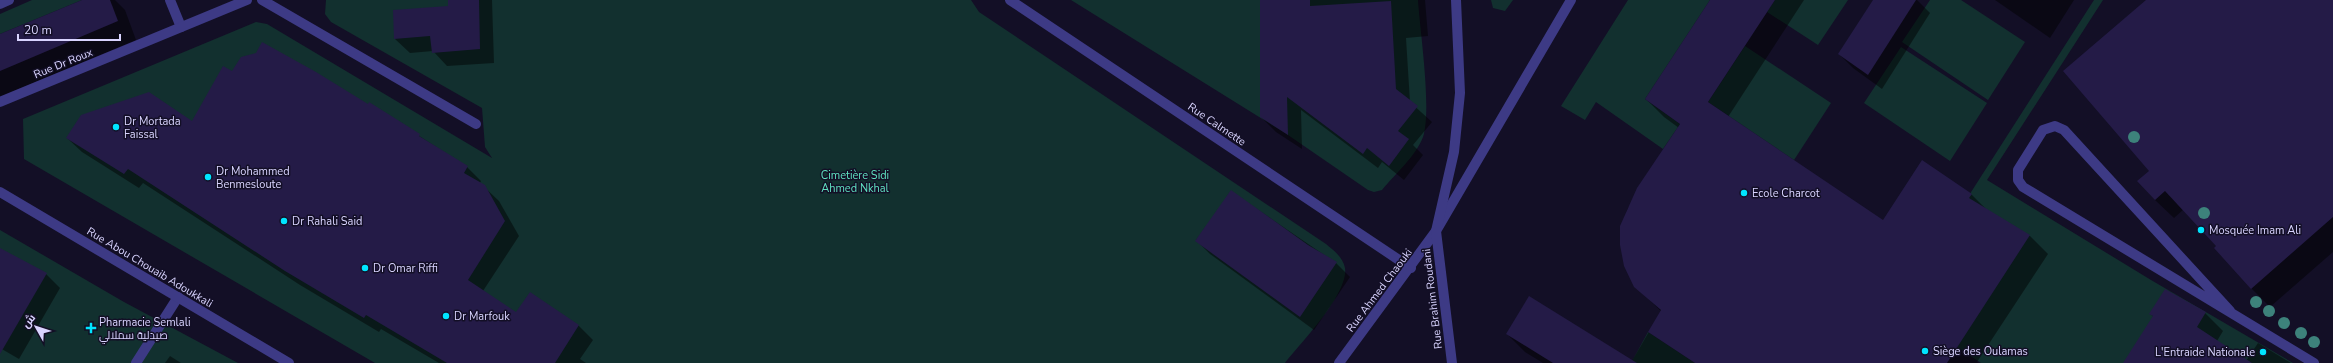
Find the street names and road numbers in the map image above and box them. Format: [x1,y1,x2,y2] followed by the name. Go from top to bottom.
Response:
[31,45,95,82] street label: Rue Dr Roux
[1185,99,1249,149] street label: Rue Calmette
[84,224,216,311] street label: Rue Abou Chouaib Adoukkali
[1343,246,1416,335] street label: Rue Ahmed Chaouki
[1419,248,1446,350] street label: Rue Brahim Roudani

